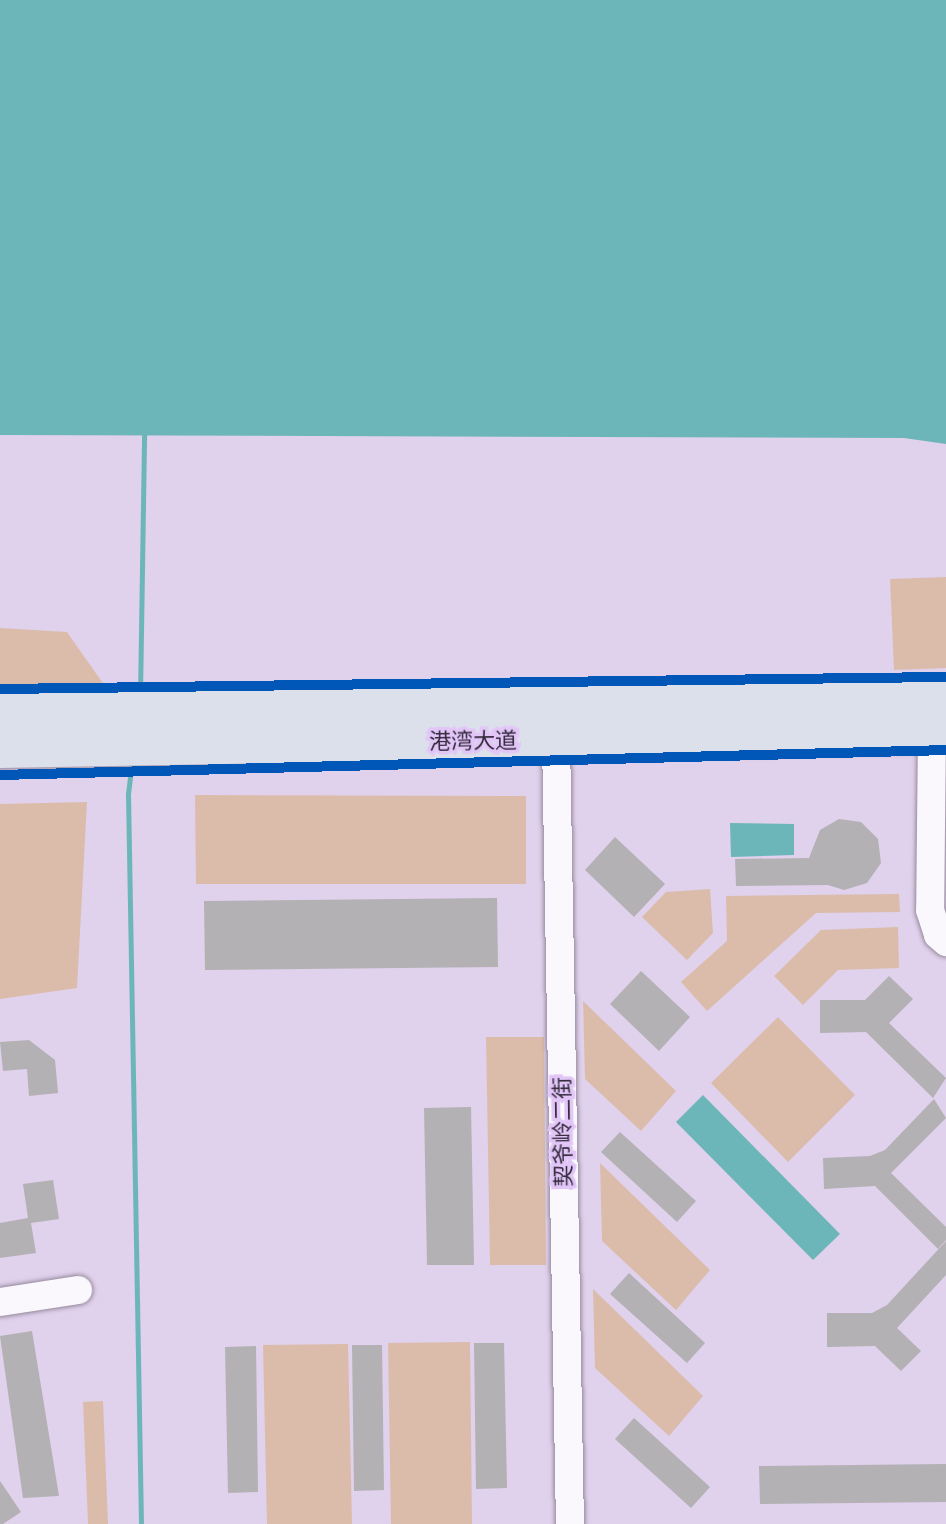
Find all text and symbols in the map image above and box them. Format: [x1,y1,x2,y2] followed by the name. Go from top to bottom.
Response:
[429,727,517,755] street label: 港湾大道
[549,1077,577,1187] street label: 契爷岭二街

